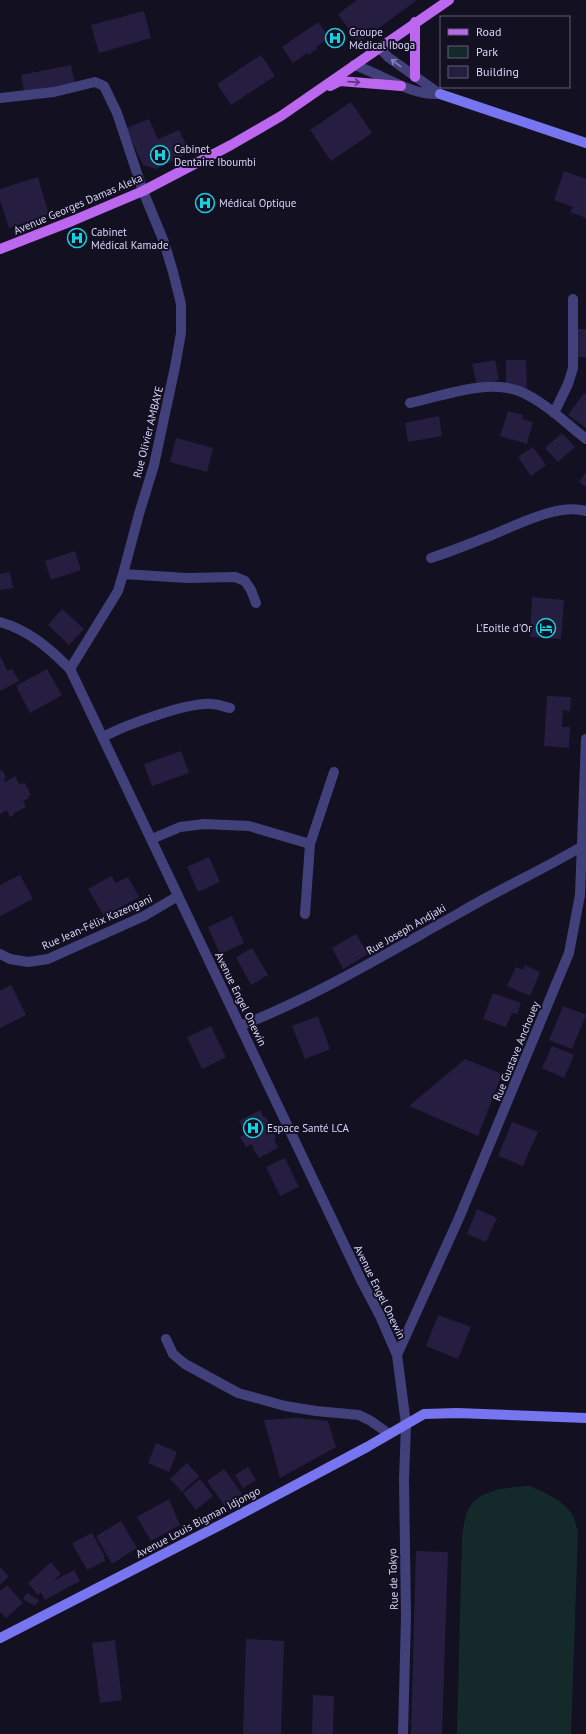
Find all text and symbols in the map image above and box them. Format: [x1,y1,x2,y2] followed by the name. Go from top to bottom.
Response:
[440,16,570,88] legend
[476,24,501,39] text: Road
[349,25,415,52] place label: Groupe Médical Iboga
[324,27,346,49] hospital icon: Groupe Médical Iboga
[476,44,498,59] text: Park
[391,59,402,67] one-way arrow
[476,64,519,79] text: Building
[347,79,360,86] one-way arrow
[174,142,256,169] place label: Cabinet Dentaire Iboumbi
[149,144,171,166] hospital icon: Cabinet Dentaire Iboumbi
[12,171,144,237] street label: Avenue Georges Damas Aleka
[194,192,216,214] hospital icon: Médical Optique
[219,196,297,210] place label: Médical Optique
[91,225,169,252] place label: Cabinet Médical Kamade
[66,227,88,249] hospital icon: Cabinet Médical Kamade
[130,385,166,479] street label: Rue Olivier AMBAYE
[535,617,557,639] hotel icon: L'Eoitle d'Or
[476,621,532,635] place label: L'Eoitle d'Or
[40,891,154,953] street label: Rue Jean-Félix Kazengani
[364,900,448,957] street label: Rue Joseph Andjaki
[212,950,270,1048] street label: Avenue Engel Onewin
[490,998,543,1103] street label: Rue Gustave Anchouey
[242,1117,264,1139] hospital icon: Espace Santé LCA
[267,1121,350,1135] place label: Espace Santé LCA
[351,1243,409,1341] street label: Avenue Engel Onewin
[133,1483,263,1561] street label: Avenue Louis Bigman Idjongo
[385,1548,401,1610] street label: Rue de Tokyo

